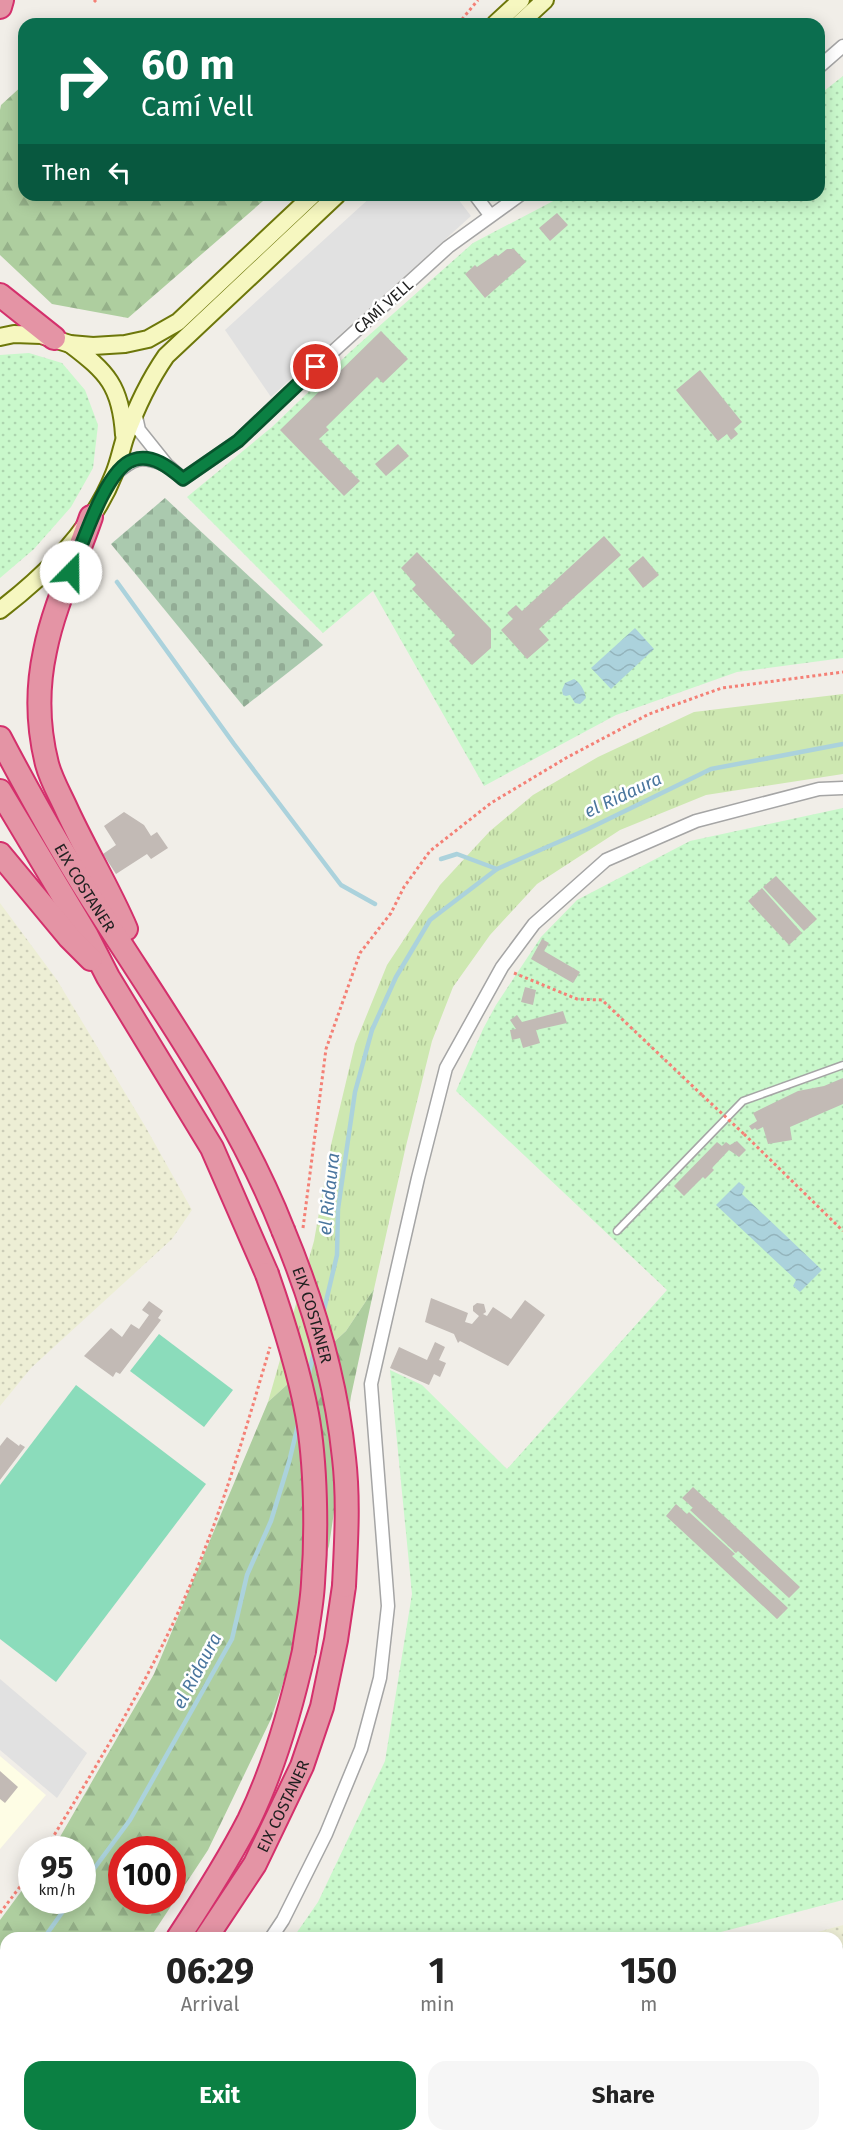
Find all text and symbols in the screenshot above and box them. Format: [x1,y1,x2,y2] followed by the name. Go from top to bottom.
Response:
[141,40,235,90] text: 60 m
[42,42,120,120] icon: right
[141,91,253,123] text: Camí Vell
[103,156,136,189] icon: left
[42,159,91,186] text: Then
[349,274,417,338] street label: CAMÍ VELL
[290,341,341,392] pin
[299,350,332,383] icon: arrive
[39,540,103,604] position arrow
[581,768,665,822] water label: el Ridaura
[50,840,119,936] street label: EIX COSTANER
[314,1152,344,1236] water label: el Ridaura
[288,1264,336,1366] street label: EIX COSTANER
[168,1629,226,1713] water label: el Ridaura
[253,1757,313,1856] street label: EIX COSTANER
[108,1836,186,1914] speed limit sign: 100
[41,1850,73,1886] text: 95
[38,1881,76,1899] text: km/h
[166,1949,254,1993] text: 06:29
[429,1949,446,1993] text: 1
[620,1949,677,1993] text: 150
[181,1992,239,2016] text: Arrival
[420,1992,454,2016] text: min
[640,1992,657,2016] text: m
[24,2061,416,2130] button: Exit
[428,2061,819,2130] button: Share

